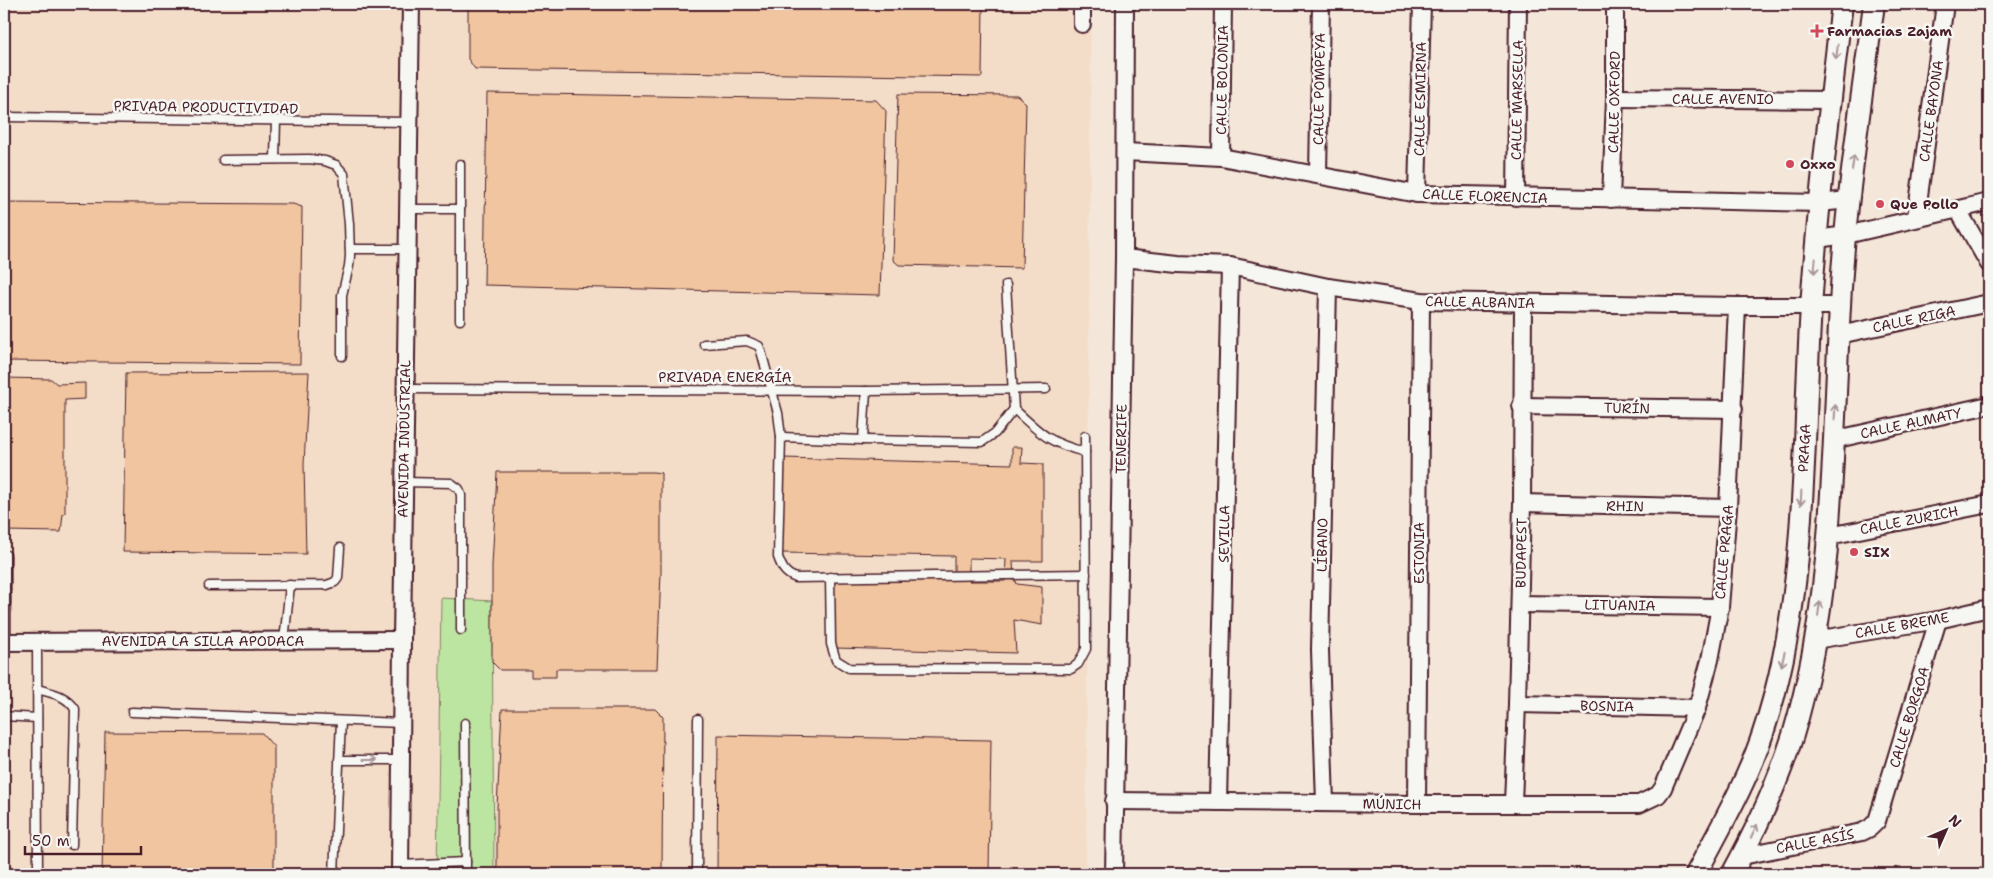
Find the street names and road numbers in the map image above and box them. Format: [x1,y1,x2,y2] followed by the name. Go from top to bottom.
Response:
[1212,25,1232,135] street label: CALLE BOLONIA
[1309,33,1329,145] street label: CALLE POMPEYA
[1507,40,1527,160] street label: CALLE MARSELLA
[1410,42,1430,156] street label: CALLE ESMIRNA
[1604,51,1624,153] street label: CALLE OXFORD
[1915,59,1947,163] street label: CALLE BAYONA
[1672,90,1774,108] street label: CALLE AVENIO
[114,96,298,118] street label: PRIVADA PRODUCTIVIDAD
[1422,185,1548,207] street label: CALLE FLORENCIA
[1425,292,1535,312] street label: CALLE ALBANIA
[1871,301,1957,337] street label: CALLE RIGA
[394,360,414,518] street label: AVENIDA INDUSTRIAL
[658,368,792,386] street label: PRIVADA ENERGÍA
[1604,399,1650,417] street label: TURÍN
[1859,403,1964,443] street label: CALLE ALMATY
[1111,404,1131,474] street label: TENERIFE
[1794,423,1814,473] street label: PRAGA
[1606,497,1644,515] street label: RHIN
[1858,502,1960,538] street label: CALLE ZURICH
[1711,504,1737,600] street label: CALLE PRAGA
[1214,505,1234,563] street label: SEVILLA
[1511,517,1531,588] street label: BUDAPEST
[1313,518,1331,572] street label: LÍBANO
[1410,522,1428,584] street label: ESTONIA
[1584,595,1656,615] street label: LITUANIA
[1854,608,1951,642] street label: CALLE BREME
[101,632,305,650] street label: AVENIDA LA SILLA APODACA
[1885,664,1933,770] street label: CALLE BORGOA
[1580,697,1634,715] street label: BOSNIA
[1362,794,1422,814] street label: MÚNICH
[1774,825,1856,857] street label: CALLE ASÍS

